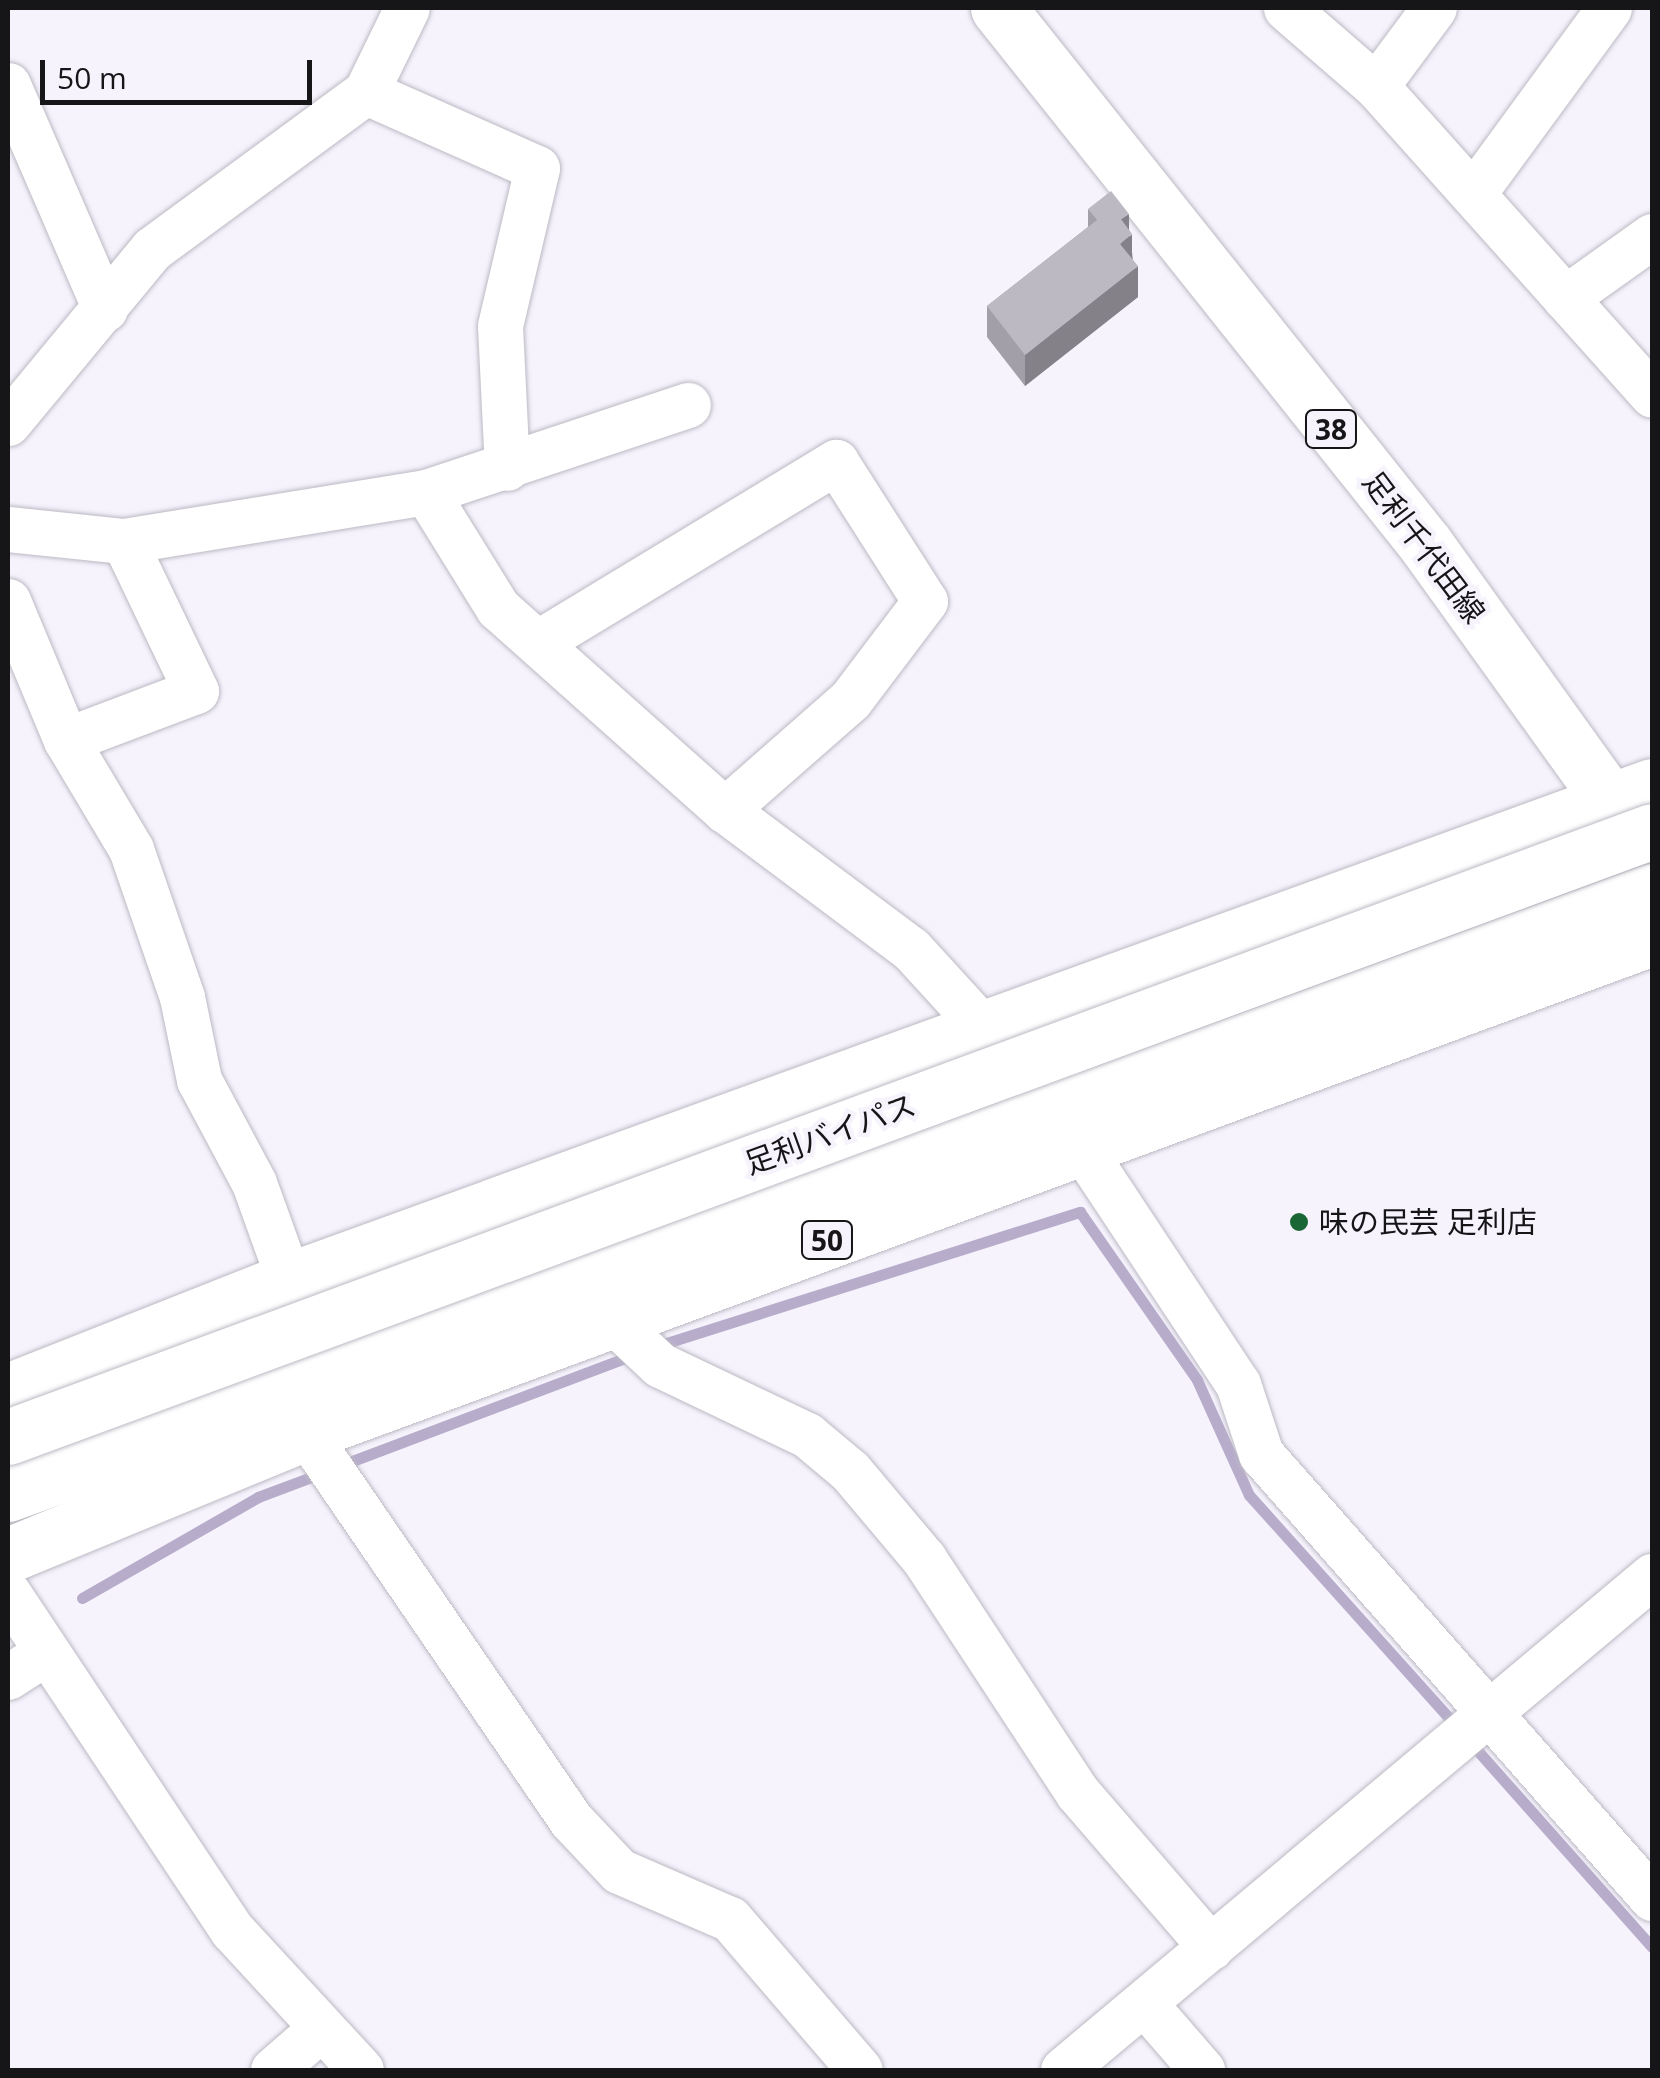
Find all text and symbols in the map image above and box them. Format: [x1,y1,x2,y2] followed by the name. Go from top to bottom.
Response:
[45,40,318,102] scale bar
[57,57,127,98] text: 50 m
[1304,406,1358,452] road number: 38
[1355,464,1493,630] street label: 足利千代田線
[739,1086,921,1182] street label: 足利バイパス
[1319,1204,1537,1240] place label: 味の民芸 足利店
[1288,1211,1310,1233] marker: 味の民芸 足利店
[800,1217,854,1263] road number: 50

